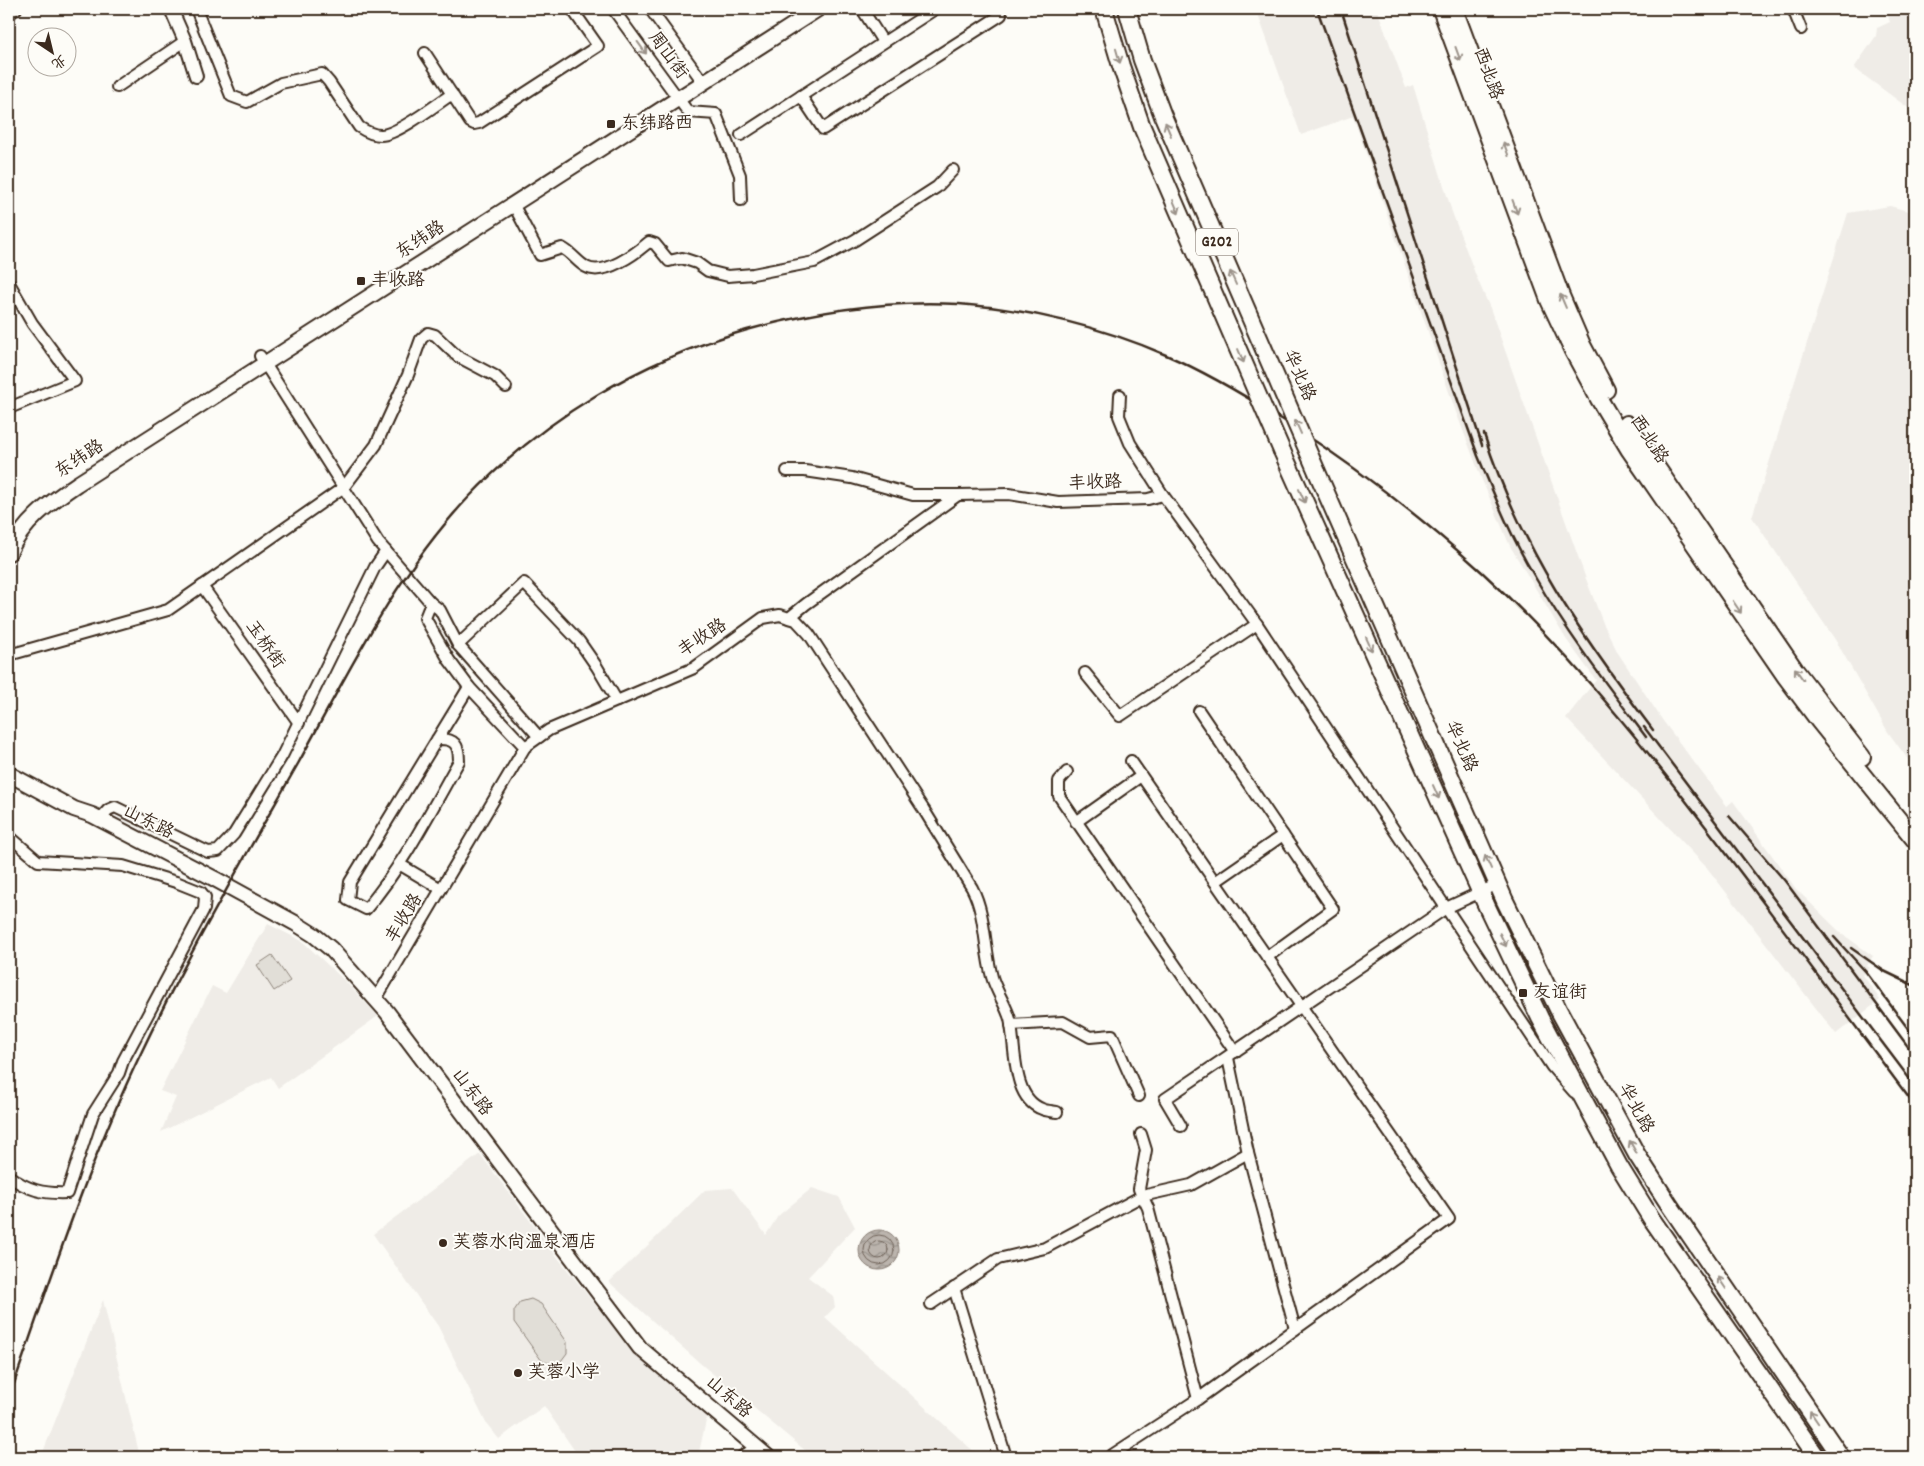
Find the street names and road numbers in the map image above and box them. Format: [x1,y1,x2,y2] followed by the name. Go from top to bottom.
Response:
[641,27,693,85] street label: 周山街
[1466,44,1508,104] street label: 西北路
[392,216,450,266] street label: 东纬路
[1196,228,1238,256] road number: G202
[1276,346,1320,406] street label: 华北路
[1623,411,1673,469] street label: 西北路
[51,435,109,485] street label: 东纬路
[1068,471,1122,497] street label: 丰收路
[674,614,732,664] street label: 丰收路
[238,616,290,674] street label: 玉桥街
[1438,717,1482,777] street label: 华北路
[118,800,178,846] street label: 山东路
[380,889,430,949] street label: 丰收路
[445,1064,497,1122] street label: 山东路
[1611,1079,1659,1139] street label: 华北路
[699,1371,757,1425] street label: 山东路

